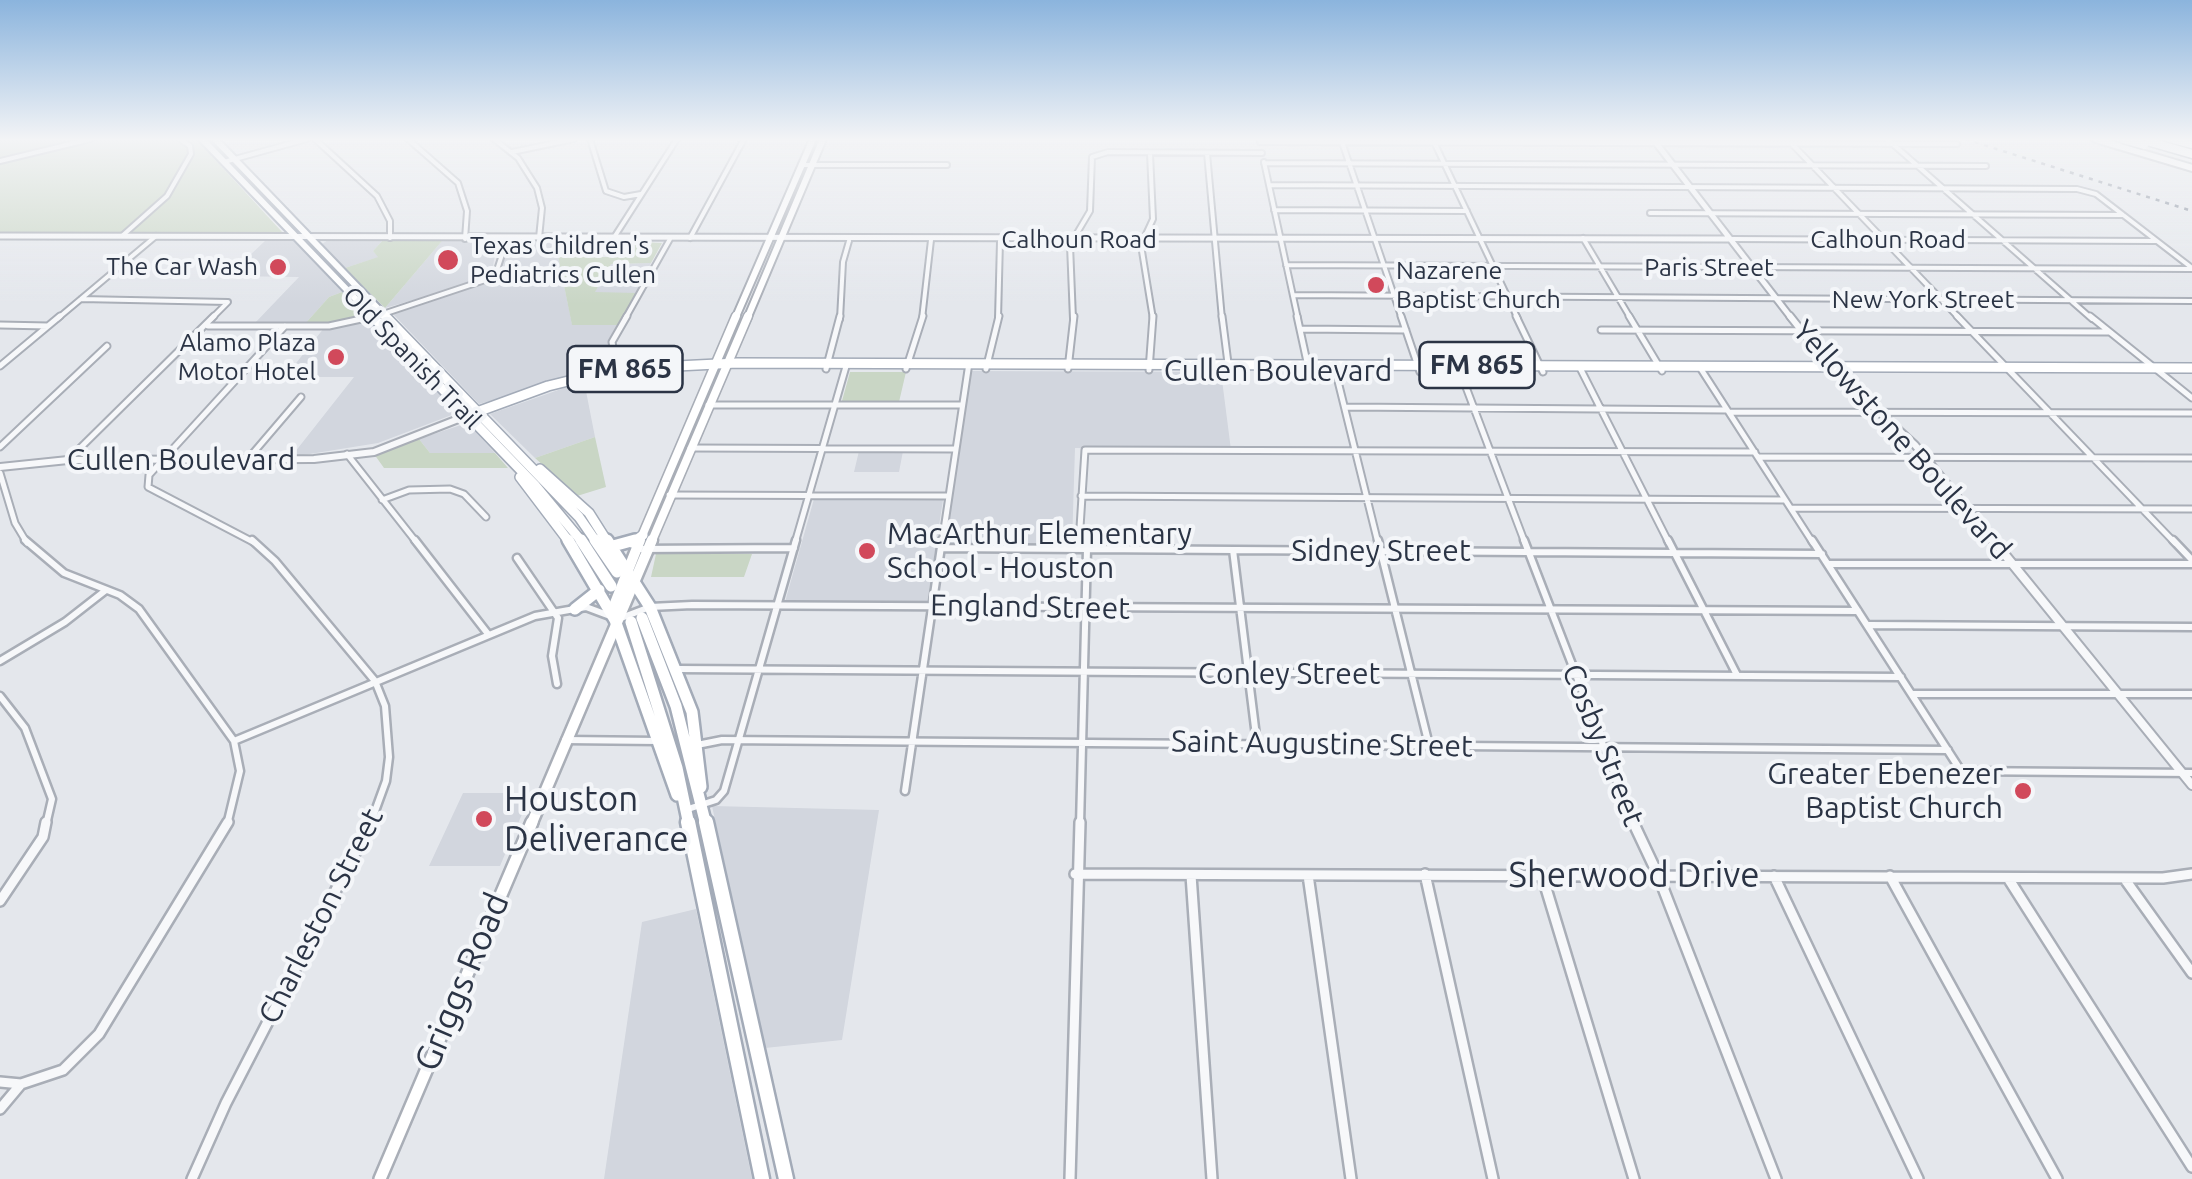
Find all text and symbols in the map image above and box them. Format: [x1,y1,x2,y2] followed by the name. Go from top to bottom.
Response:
[1001,225,1157,255] street label: Calhoun Road
[1810,225,1966,255] street label: Calhoun Road
[470,231,656,290] place label: Texas Children's Pediatrics Cullen
[435,247,461,273] marker: Texas Children's Pediatrics Cullen
[106,252,258,282] place label: The Car Wash
[1644,253,1774,283] street label: Paris Street
[267,256,289,278] marker: The Car Wash
[1396,256,1561,315] place label: Nazarene Baptist Church
[1365,274,1387,296] marker: Nazarene Baptist Church
[337,281,487,435] street label: Old Spanish Trail
[1832,285,2014,315] street label: New York Street
[1785,313,2019,567] street label: Yellowstone Boulevard
[178,328,316,387] place label: Alamo Plaza Motor Hotel
[1420,342,1534,388] road number: FM 865
[325,346,347,368] marker: Alamo Plaza Motor Hotel
[568,346,682,392] road number: FM 865
[1164,353,1392,389] street label: Cullen Boulevard
[67,442,295,478] street label: Cullen Boulevard
[887,516,1192,586] place label: MacArthur Elementary School - Houston
[1291,533,1471,569] street label: Sidney Street
[856,540,878,562] marker: MacArthur Elementary School - Houston
[930,587,1130,627] street label: England Street
[1198,656,1380,692] street label: Conley Street
[1554,659,1652,831] street label: Cosby Street
[1171,723,1473,765] street label: Saint Augustine Street
[1767,756,2003,826] place label: Greater Ebenezer Baptist Church
[504,778,689,860] place label: Houston Deliverance
[2012,780,2034,802] marker: Greater Ebenezer Baptist Church
[251,802,391,1030] street label: Charleston Street
[473,808,495,830] marker: Houston Deliverance
[1509,854,1759,896] street label: Sherwood Drive
[406,887,518,1077] street label: Griggs Road

